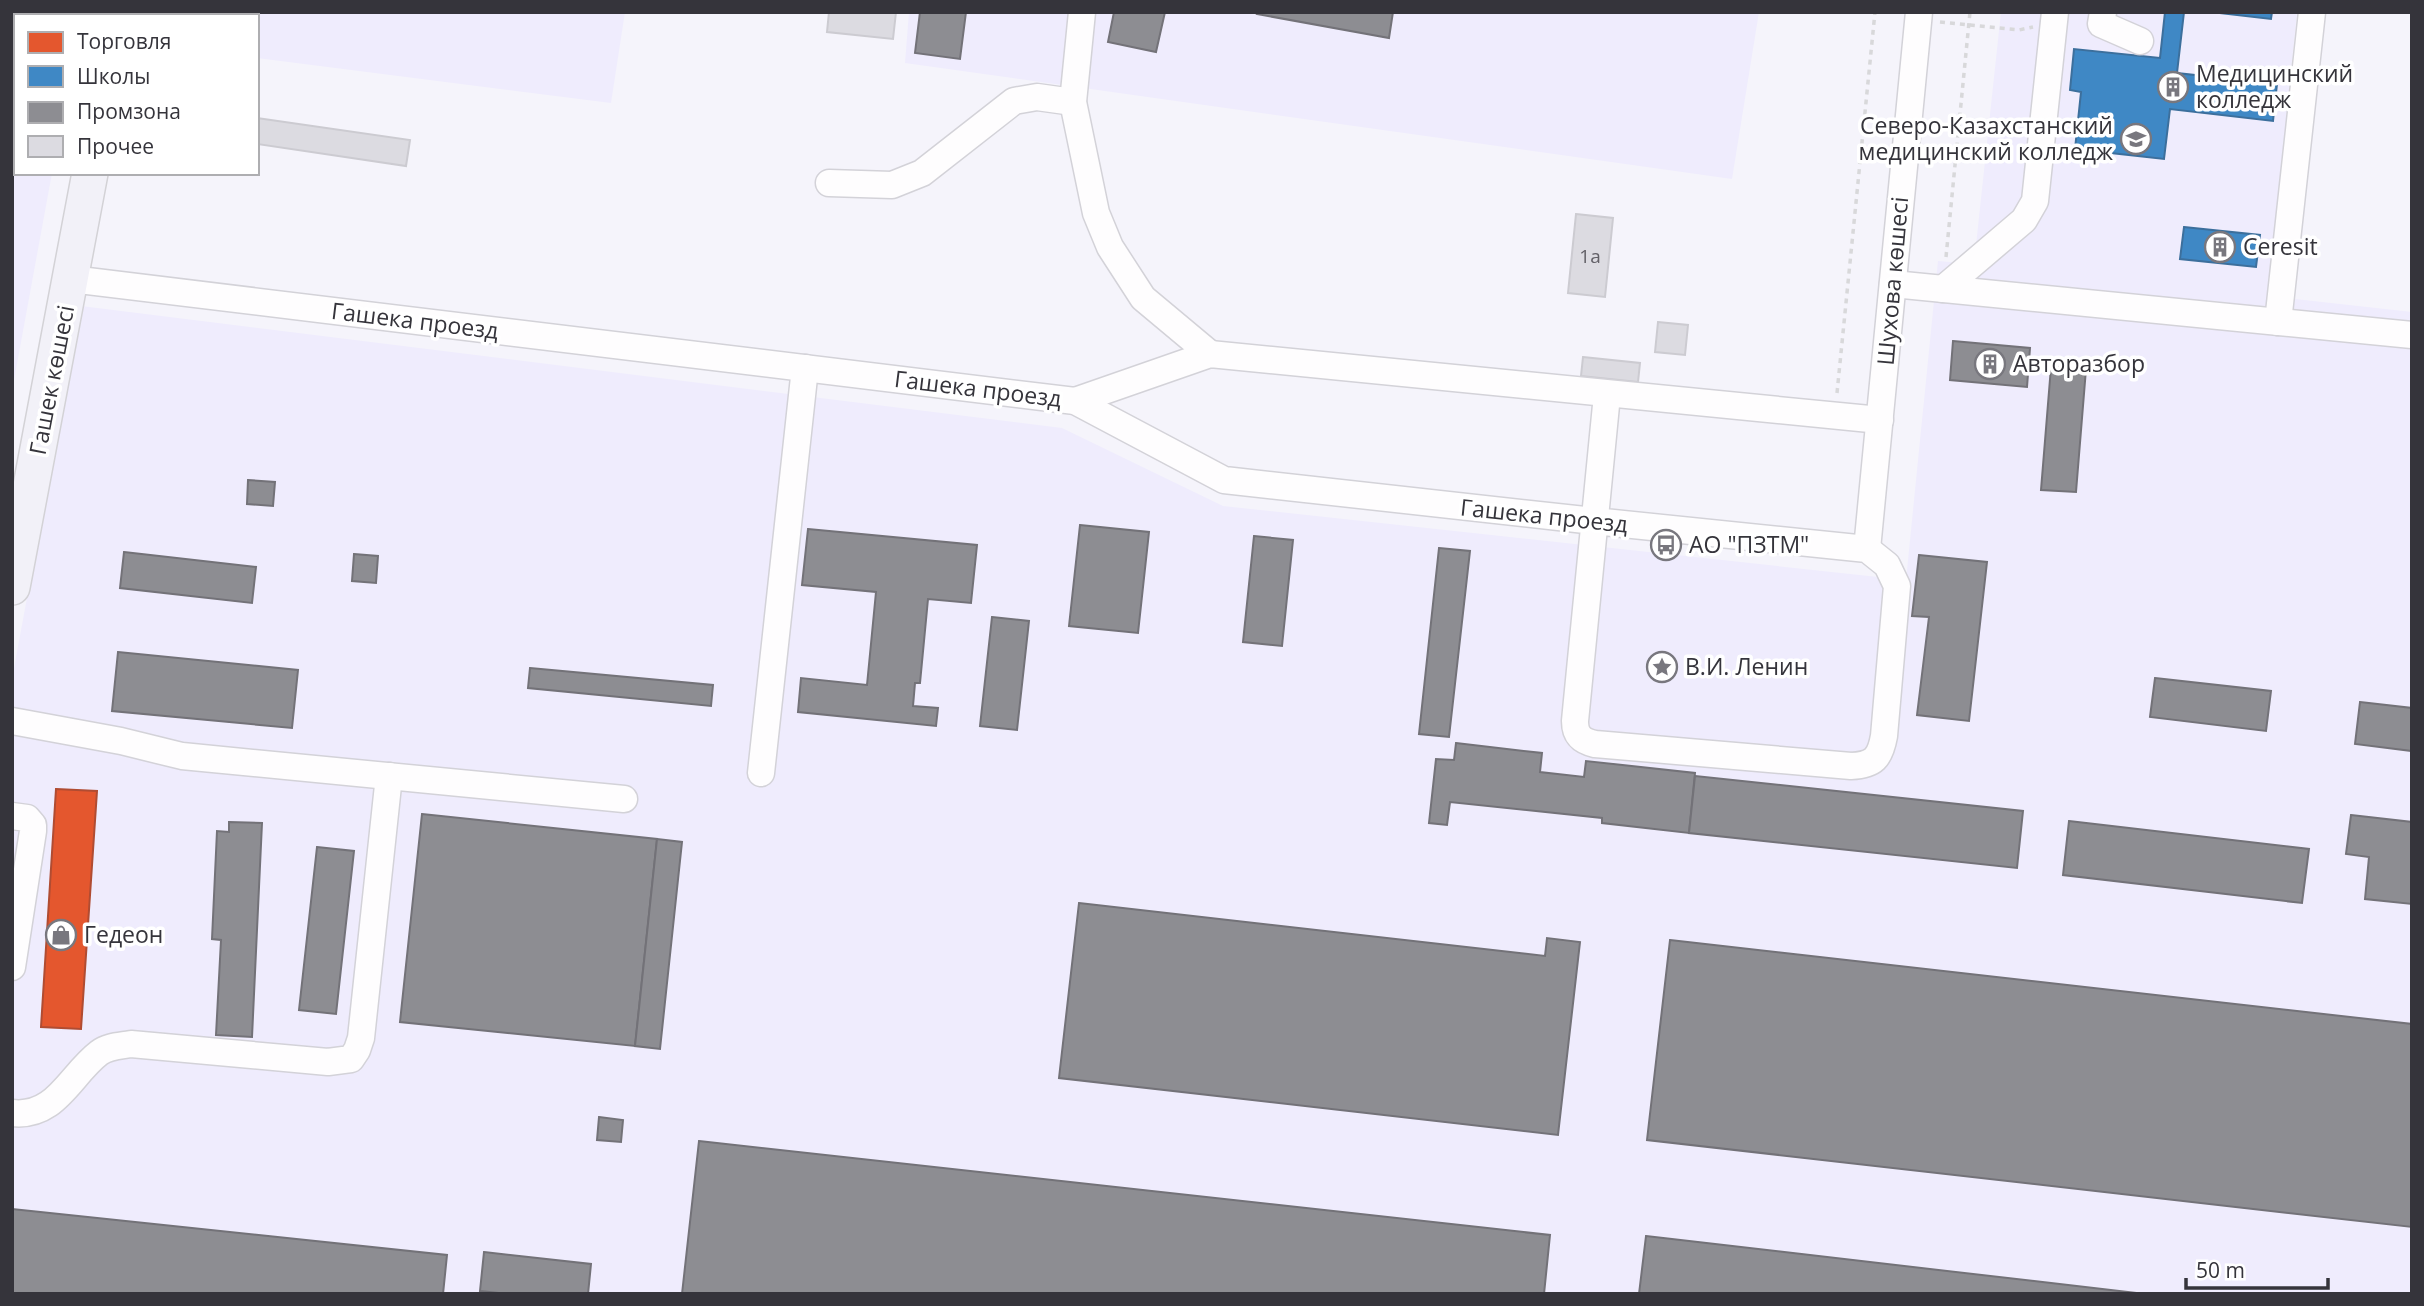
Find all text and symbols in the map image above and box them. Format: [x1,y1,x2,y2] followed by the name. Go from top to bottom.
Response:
[14,14,259,175] legend
[77,27,171,55] text: Торговля
[2196,57,2353,115] place label: Медицинский колледж
[77,62,150,90] text: Школы
[2156,70,2190,104] building icon: Медицинский колледж
[77,97,181,125] text: Промзона
[1859,109,2113,167] place label: Северо-Казахстанский медицинский колледж
[2119,122,2153,156] school or university icon: Северо-Казахстанский медицинский колледж
[77,132,154,160] text: Прочее
[1869,195,1915,366] street label: Шухова көшесі
[2203,230,2237,264] building icon: Ceresit
[2243,230,2318,262] place label: Ceresit
[1579,243,1601,269] house number: 1а
[330,294,501,346] street label: Гашека проезд
[21,302,81,457] street label: Гашек көшесі
[1973,347,2007,381] building icon: Авторазбор
[2013,347,2145,379] place label: Авторазбор
[893,362,1064,414] street label: Гашека проезд
[1459,490,1629,540] street label: Гашека проезд
[1649,528,1683,562] bus stop icon: АО "ПЗТМ"
[1689,528,1809,560] place label: АО "ПЗТМ"
[1645,650,1679,684] place icon: В.И. Ленин
[1685,650,1808,682] place label: В.И. Ленин
[44,918,78,952] shop icon: Гедеон
[84,918,163,950] place label: Гедеон
[2186,1246,2328,1290] scale bar
[2196,1256,2245,1284] text: 50 m

